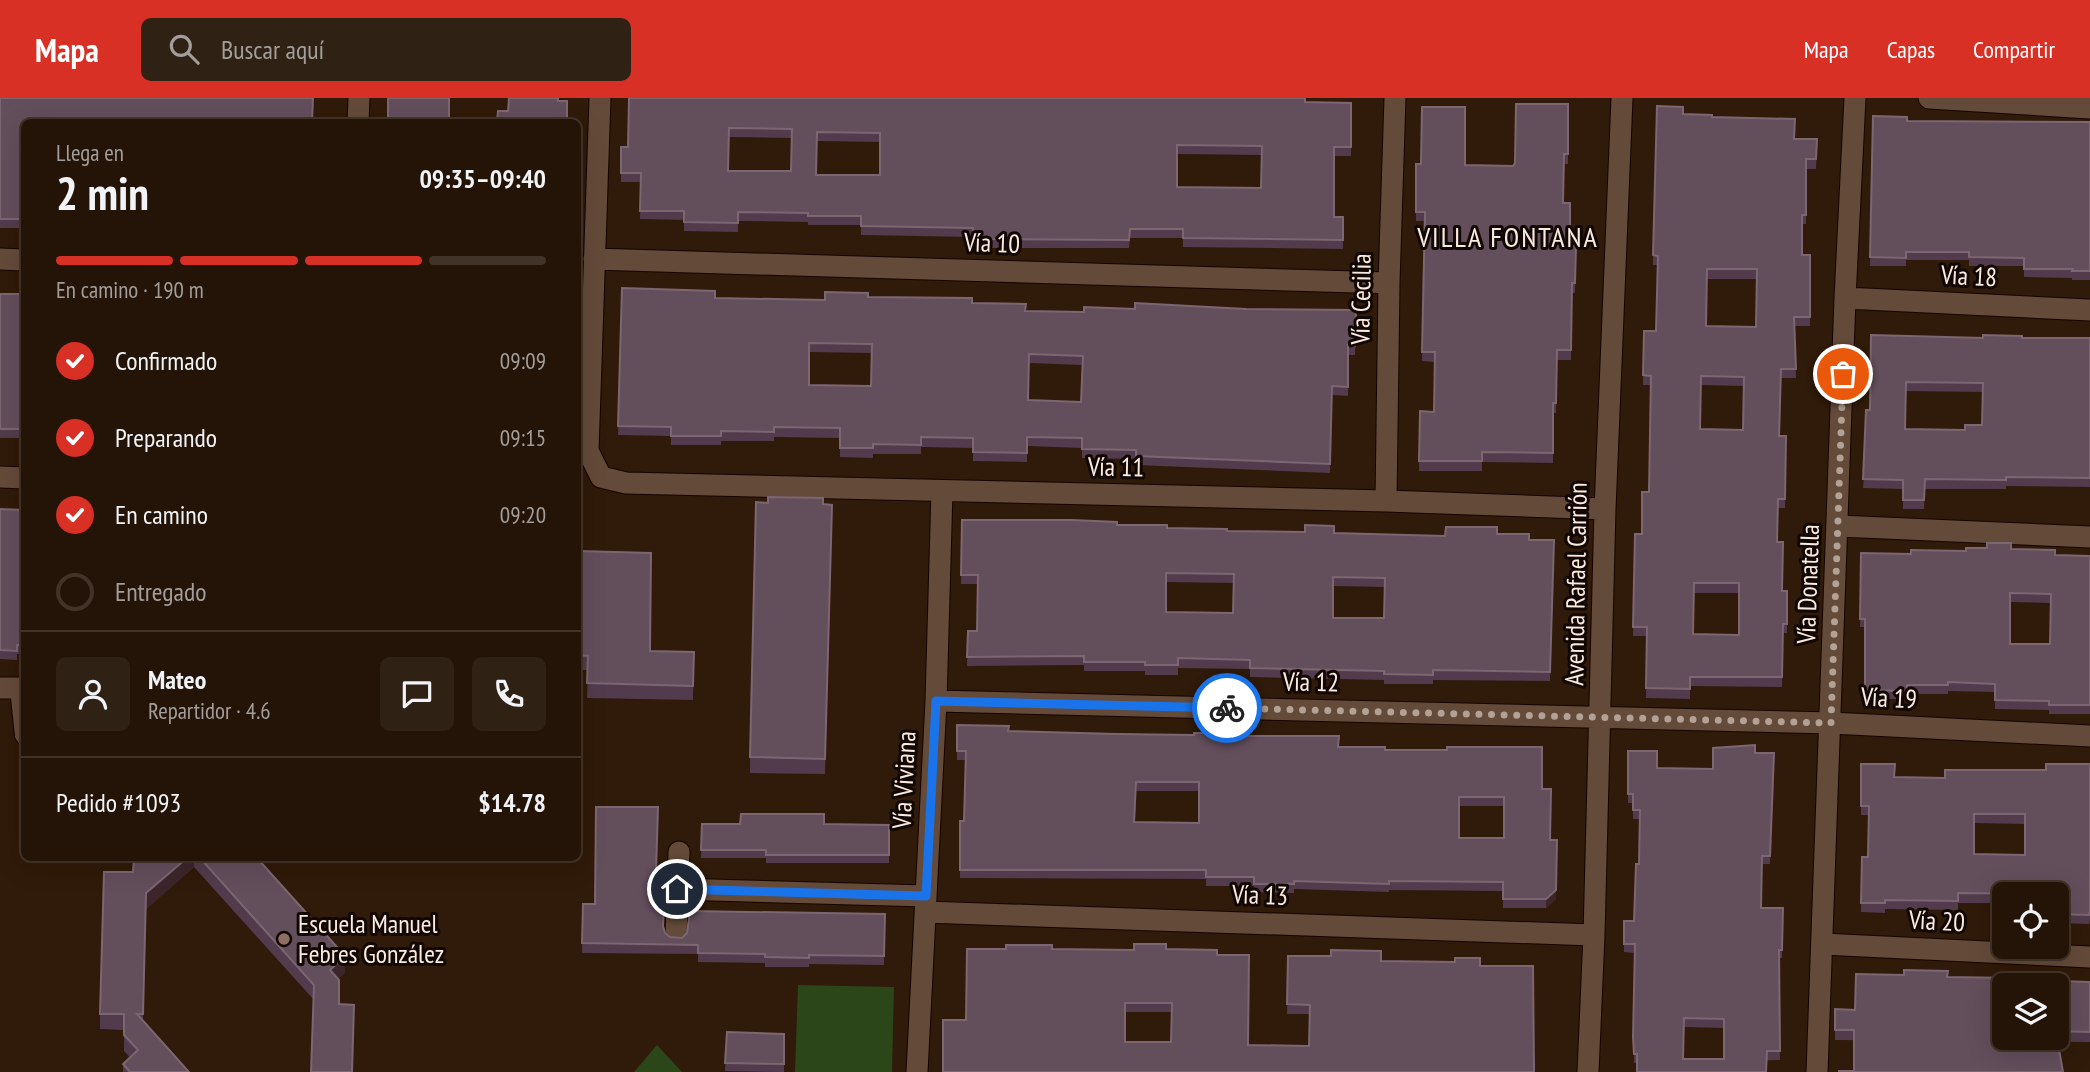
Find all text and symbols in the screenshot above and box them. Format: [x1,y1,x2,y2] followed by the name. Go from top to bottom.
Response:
[141,18,631,81] search box
[35,28,99,71] text: Mapa
[165,30,203,68] icon: search
[221,33,324,66] text: Buscar aquí
[1804,34,1849,65] text: Mapa
[1887,34,1935,65] text: Capas
[1973,34,2055,65] text: Compartir
[56,138,124,167] text: Llega en
[419,162,546,195] text: 09:35–09:40
[56,163,149,223] text: 2 min
[1416,218,1599,255] district label: VILLA FONTANA
[962,225,1021,260] street label: Vía 10
[1343,253,1378,346] street label: Vía Cecilia
[1939,258,1998,293] street label: Vía 18
[56,275,204,304] text: En camino · 190 m
[56,342,94,380] icon: check
[115,344,217,377] text: Confirmado
[1813,344,1873,404] pin
[500,346,546,375] text: 09:09
[1824,355,1862,393] icon: bag
[56,419,94,457] icon: check
[115,421,217,454] text: Preparando
[500,423,546,452] text: 09:15
[1087,449,1144,483] street label: Vía 11
[1557,482,1594,686] street label: Avenida Rafael Carrión
[56,496,94,534] icon: check
[115,498,208,531] text: En camino
[500,500,546,529] text: 09:20
[1789,524,1826,645] street label: Vía Donatella
[115,575,207,608] text: Entregado
[56,657,130,731] button: person
[380,657,454,731] button: chat
[472,657,546,731] button: phone
[148,663,206,696] text: Mateo
[1282,664,1339,698] street label: Vía 12
[1192,673,1262,743] courier
[1859,680,1918,715] street label: Vía 19
[1208,689,1246,727] icon: bike
[148,696,271,725] text: Repartidor · 4.6
[884,730,923,831] street label: Vía Viviana
[56,786,181,819] text: Pedido #1093
[478,786,546,819] text: $14.78
[647,859,707,919] pin
[658,870,696,908] icon: home
[1230,877,1289,912] street label: Vía 13
[1992,882,2069,1050] map controls
[1992,882,2069,959] button: locate
[1907,903,1966,938] street label: Vía 20
[298,907,444,970] place label: Escuela Manuel Febres González
[276,931,292,947] marker: Escuela Manuel Febres González
[1992,973,2069,1050] button: layers

